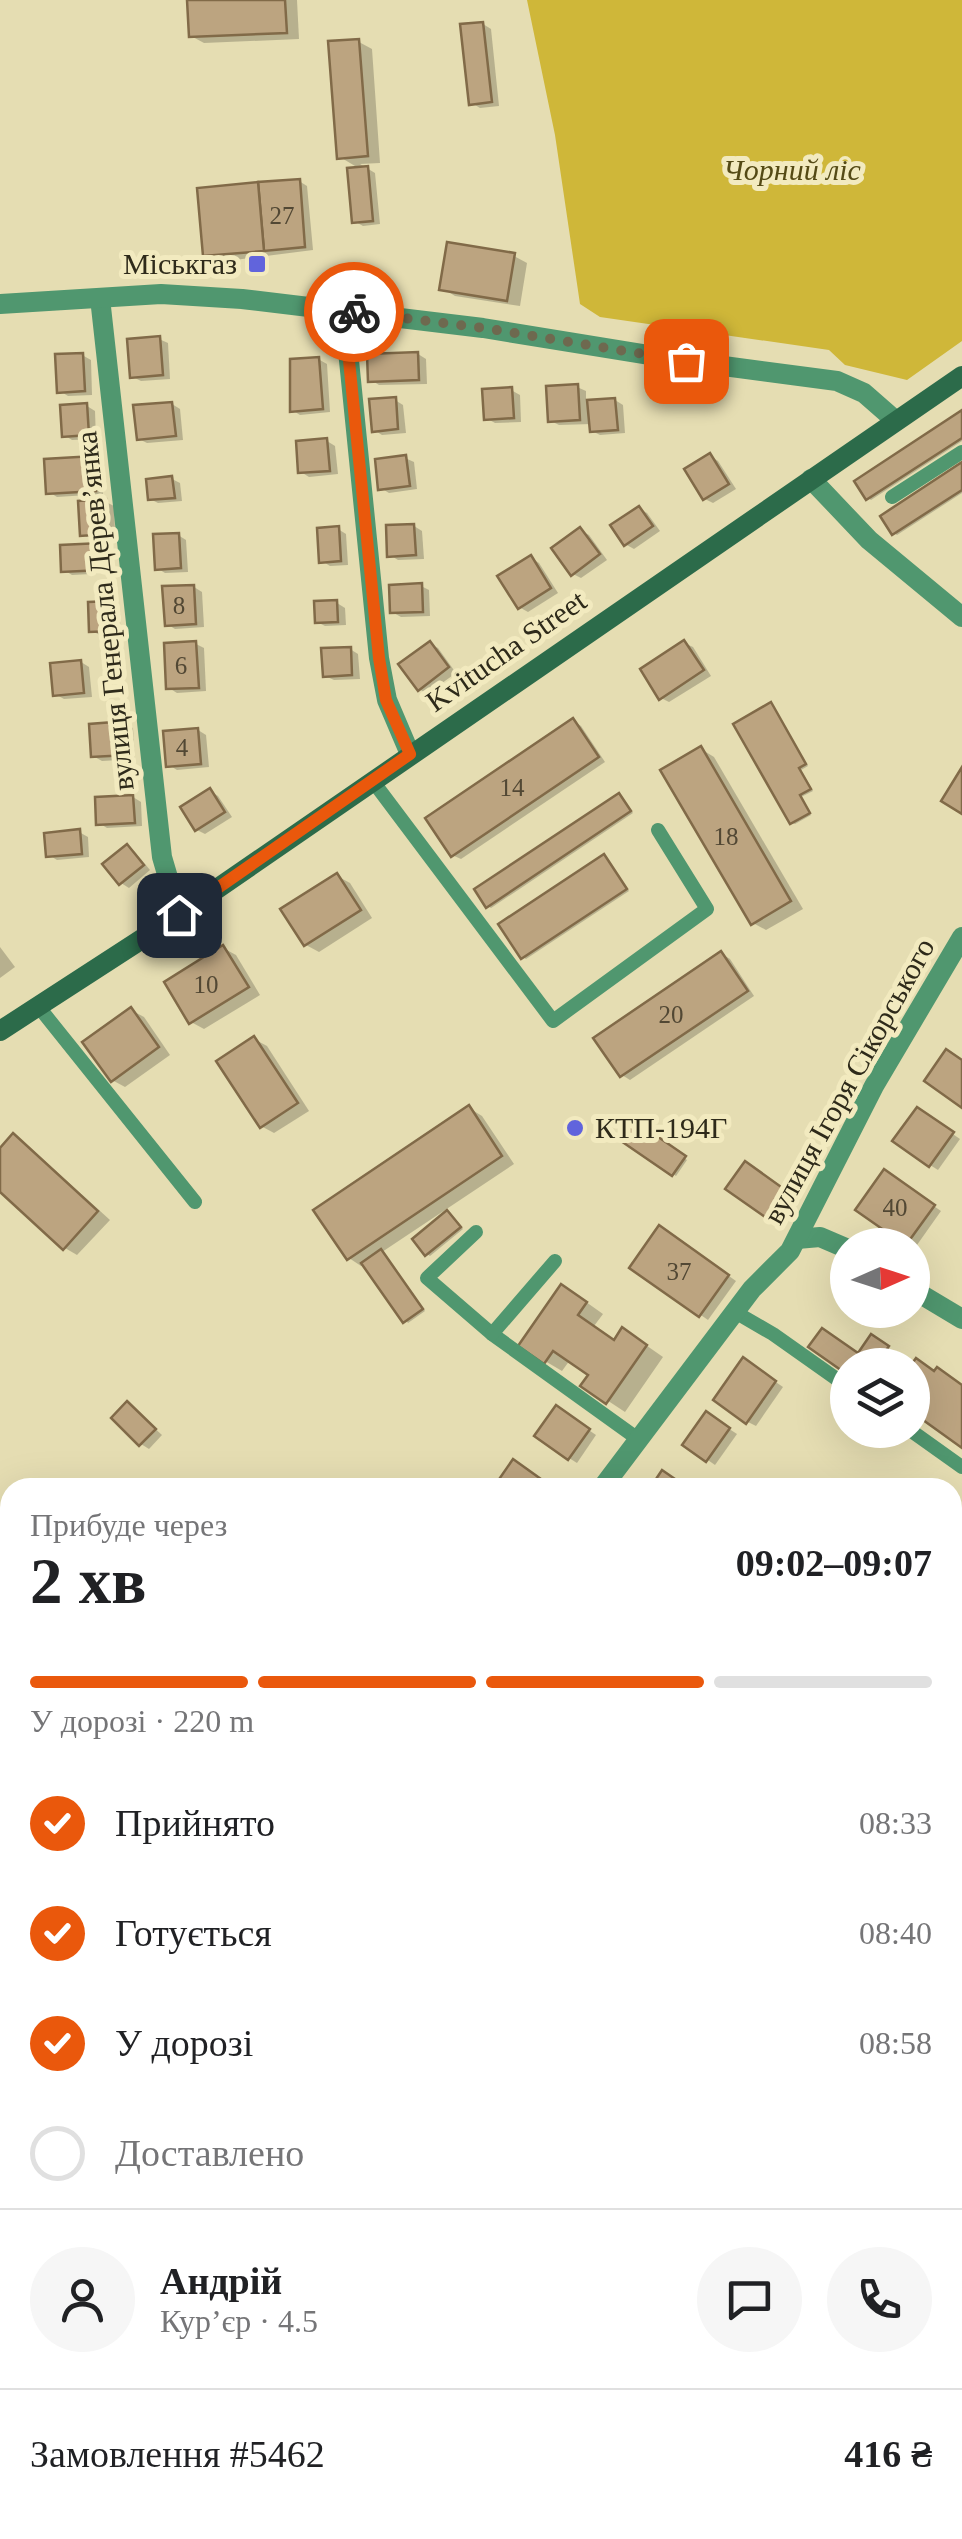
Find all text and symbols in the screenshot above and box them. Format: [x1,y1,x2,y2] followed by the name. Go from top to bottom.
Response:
[723,153,861,186] park label: Чорний ліс
[270,202,295,229] house number: 27
[123,247,237,280] place label: Міськгаз
[246,253,268,275] marker: Міськгаз
[304,262,404,362] courier
[327,285,382,340] icon: bike
[644,319,729,404] pin
[659,334,714,389] icon: bag
[69,430,140,792] street label: вулиця Генерала Деревʼянка
[419,583,592,718] street label: Kvitucha Street
[173,592,185,619] house number: 8
[175,652,187,679] house number: 6
[176,734,189,761] house number: 4
[500,774,525,801] house number: 14
[714,823,739,850] house number: 18
[137,873,222,958] pin
[152,888,207,943] icon: home
[756,932,941,1229] street label: вулиця Ігоря Сікорського
[194,971,219,998] house number: 10
[659,1001,684,1028] house number: 20
[595,1111,727,1144] place label: КТП-194Г
[564,1117,586,1139] marker: КТП-194Г
[883,1194,908,1221] house number: 40
[830,1228,930,1328] north arrow
[830,1228,930,1448] map controls
[667,1258,692,1285] house number: 37
[830,1348,930,1448] button: layers
[30,1507,227,1543] text: Прибуде через
[736,1542,932,1584] text: 09:02–09:07
[30,1545,146,1617] text: 2 хв
[30,1703,254,1739] text: У дорозі · 220 m
[30,1796,85,1851] icon: check
[115,1802,275,1844] text: Прийнято
[859,1805,932,1841] text: 08:33
[30,1906,85,1961] icon: check
[115,1912,272,1954] text: Готується
[859,1915,932,1951] text: 08:40
[30,2016,85,2071] icon: check
[115,2022,253,2064] text: У дорозі
[859,2025,932,2061] text: 08:58
[115,2132,304,2174] text: Доставлено
[30,2247,135,2352] button: person
[697,2247,802,2352] button: chat
[827,2247,932,2352] button: phone
[160,2260,282,2302] text: Андрій
[160,2303,318,2339] text: Кур’єр · 4.5
[30,2433,325,2475] text: Замовлення #5462
[844,2433,932,2475] text: 416 ₴

